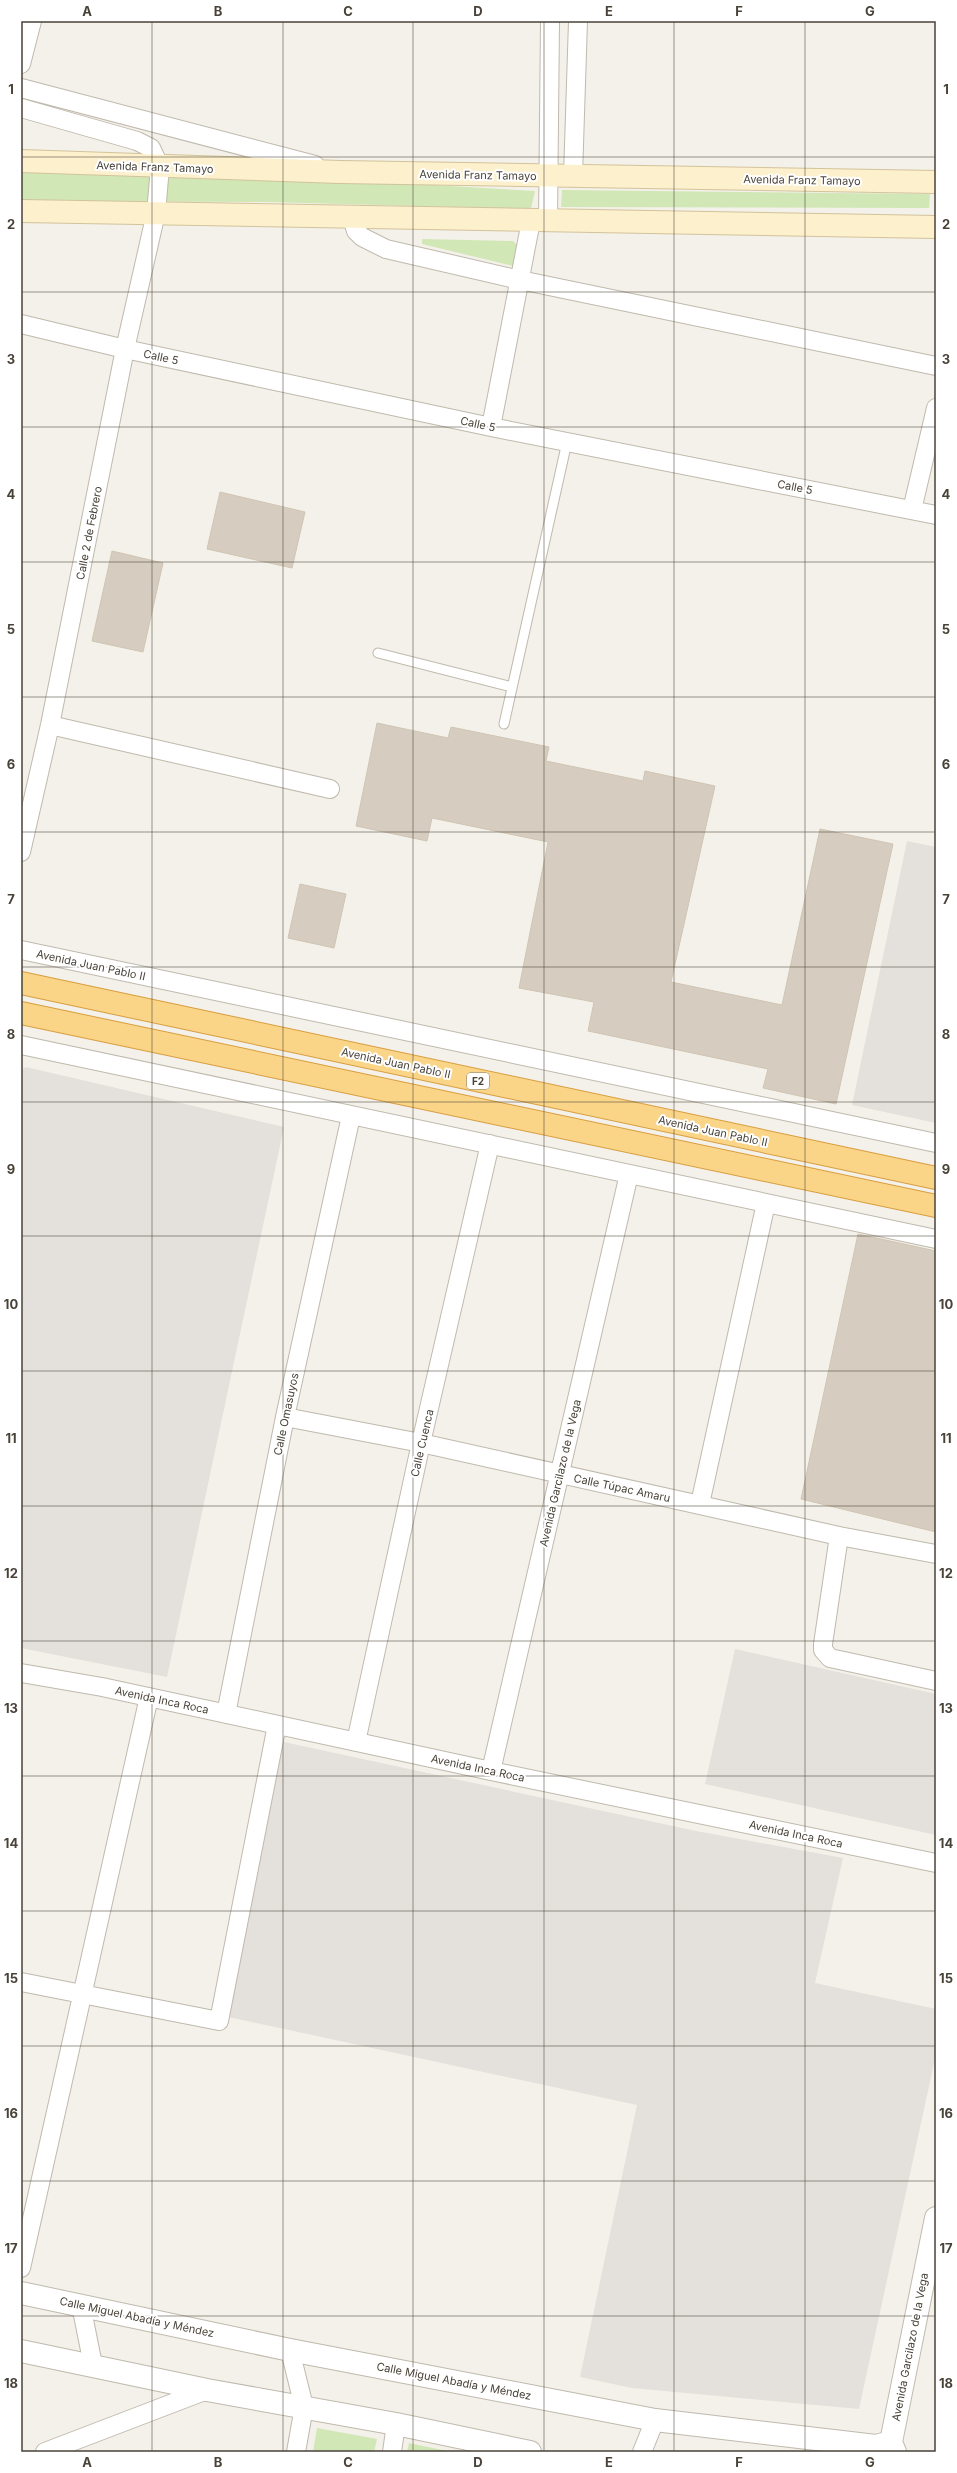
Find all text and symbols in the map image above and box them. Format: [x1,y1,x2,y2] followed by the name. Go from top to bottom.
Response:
[82,3,92,19] text: A
[214,3,223,19] text: B
[343,3,353,19] text: C
[473,3,483,19] text: D
[605,3,613,19] text: E
[735,3,743,19] text: F
[865,3,875,19] text: G
[8,81,14,97] text: 1
[943,81,949,97] text: 1
[96,158,214,176] street label: Avenida Franz Tamayo
[419,167,537,183] street label: Avenida Franz Tamayo
[743,172,861,188] street label: Avenida Franz Tamayo
[7,216,15,232] text: 2
[942,216,950,232] text: 2
[142,346,180,368] street label: Calle 5
[7,351,15,367] text: 3
[942,351,950,367] text: 3
[459,413,497,435] street label: Calle 5
[776,477,814,497] street label: Calle 5
[73,485,105,581] street label: Calle 2 de Febrero
[7,486,16,502] text: 4
[942,486,951,502] text: 4
[7,621,15,637] text: 5
[942,621,950,637] text: 5
[7,756,15,772] text: 6
[942,756,950,772] text: 6
[7,891,15,907] text: 7
[942,891,950,907] text: 7
[35,947,147,983] street label: Avenida Juan Pablo II
[7,1026,15,1042] text: 8
[942,1026,950,1042] text: 8
[340,1045,452,1081] street label: Avenida Juan Pablo II
[467,1073,489,1089] road number: F2
[657,1113,769,1149] street label: Avenida Juan Pablo II
[7,1161,15,1177] text: 9
[942,1161,950,1177] text: 9
[4,1296,18,1312] text: 10
[939,1296,953,1312] text: 10
[270,1371,302,1457] street label: Calle Omasuyos
[536,1398,584,1548] street label: Avenida Garcilazo de la Vega
[407,1408,437,1478] street label: Calle Cuenca
[5,1430,17,1446] text: 11
[940,1430,952,1446] text: 11
[572,1471,672,1505] street label: Calle Túpac Amaru
[4,1565,18,1581] text: 12
[939,1565,953,1581] text: 12
[114,1683,210,1717] street label: Avenida Inca Roca
[4,1700,18,1716] text: 13
[939,1700,953,1716] text: 13
[430,1751,526,1785] street label: Avenida Inca Roca
[748,1817,844,1851] street label: Avenida Inca Roca
[4,1835,18,1851] text: 14
[939,1835,953,1851] text: 14
[4,1970,18,1986] text: 15
[939,1970,953,1986] text: 15
[4,2105,18,2121] text: 16
[939,2105,953,2121] text: 16
[4,2240,18,2256] text: 17
[939,2240,953,2256] text: 17
[889,2272,931,2422] street label: Avenida Garcilazo de la Vega
[58,2294,216,2340] street label: Calle Miguel Abadía y Méndez
[375,2359,533,2403] street label: Calle Miguel Abadía y Méndez
[4,2375,18,2391] text: 18
[939,2375,953,2391] text: 18
[82,2454,92,2470] text: A
[214,2454,223,2470] text: B
[343,2454,353,2470] text: C
[473,2454,483,2470] text: D
[605,2454,613,2470] text: E
[735,2454,743,2470] text: F
[865,2454,875,2470] text: G

